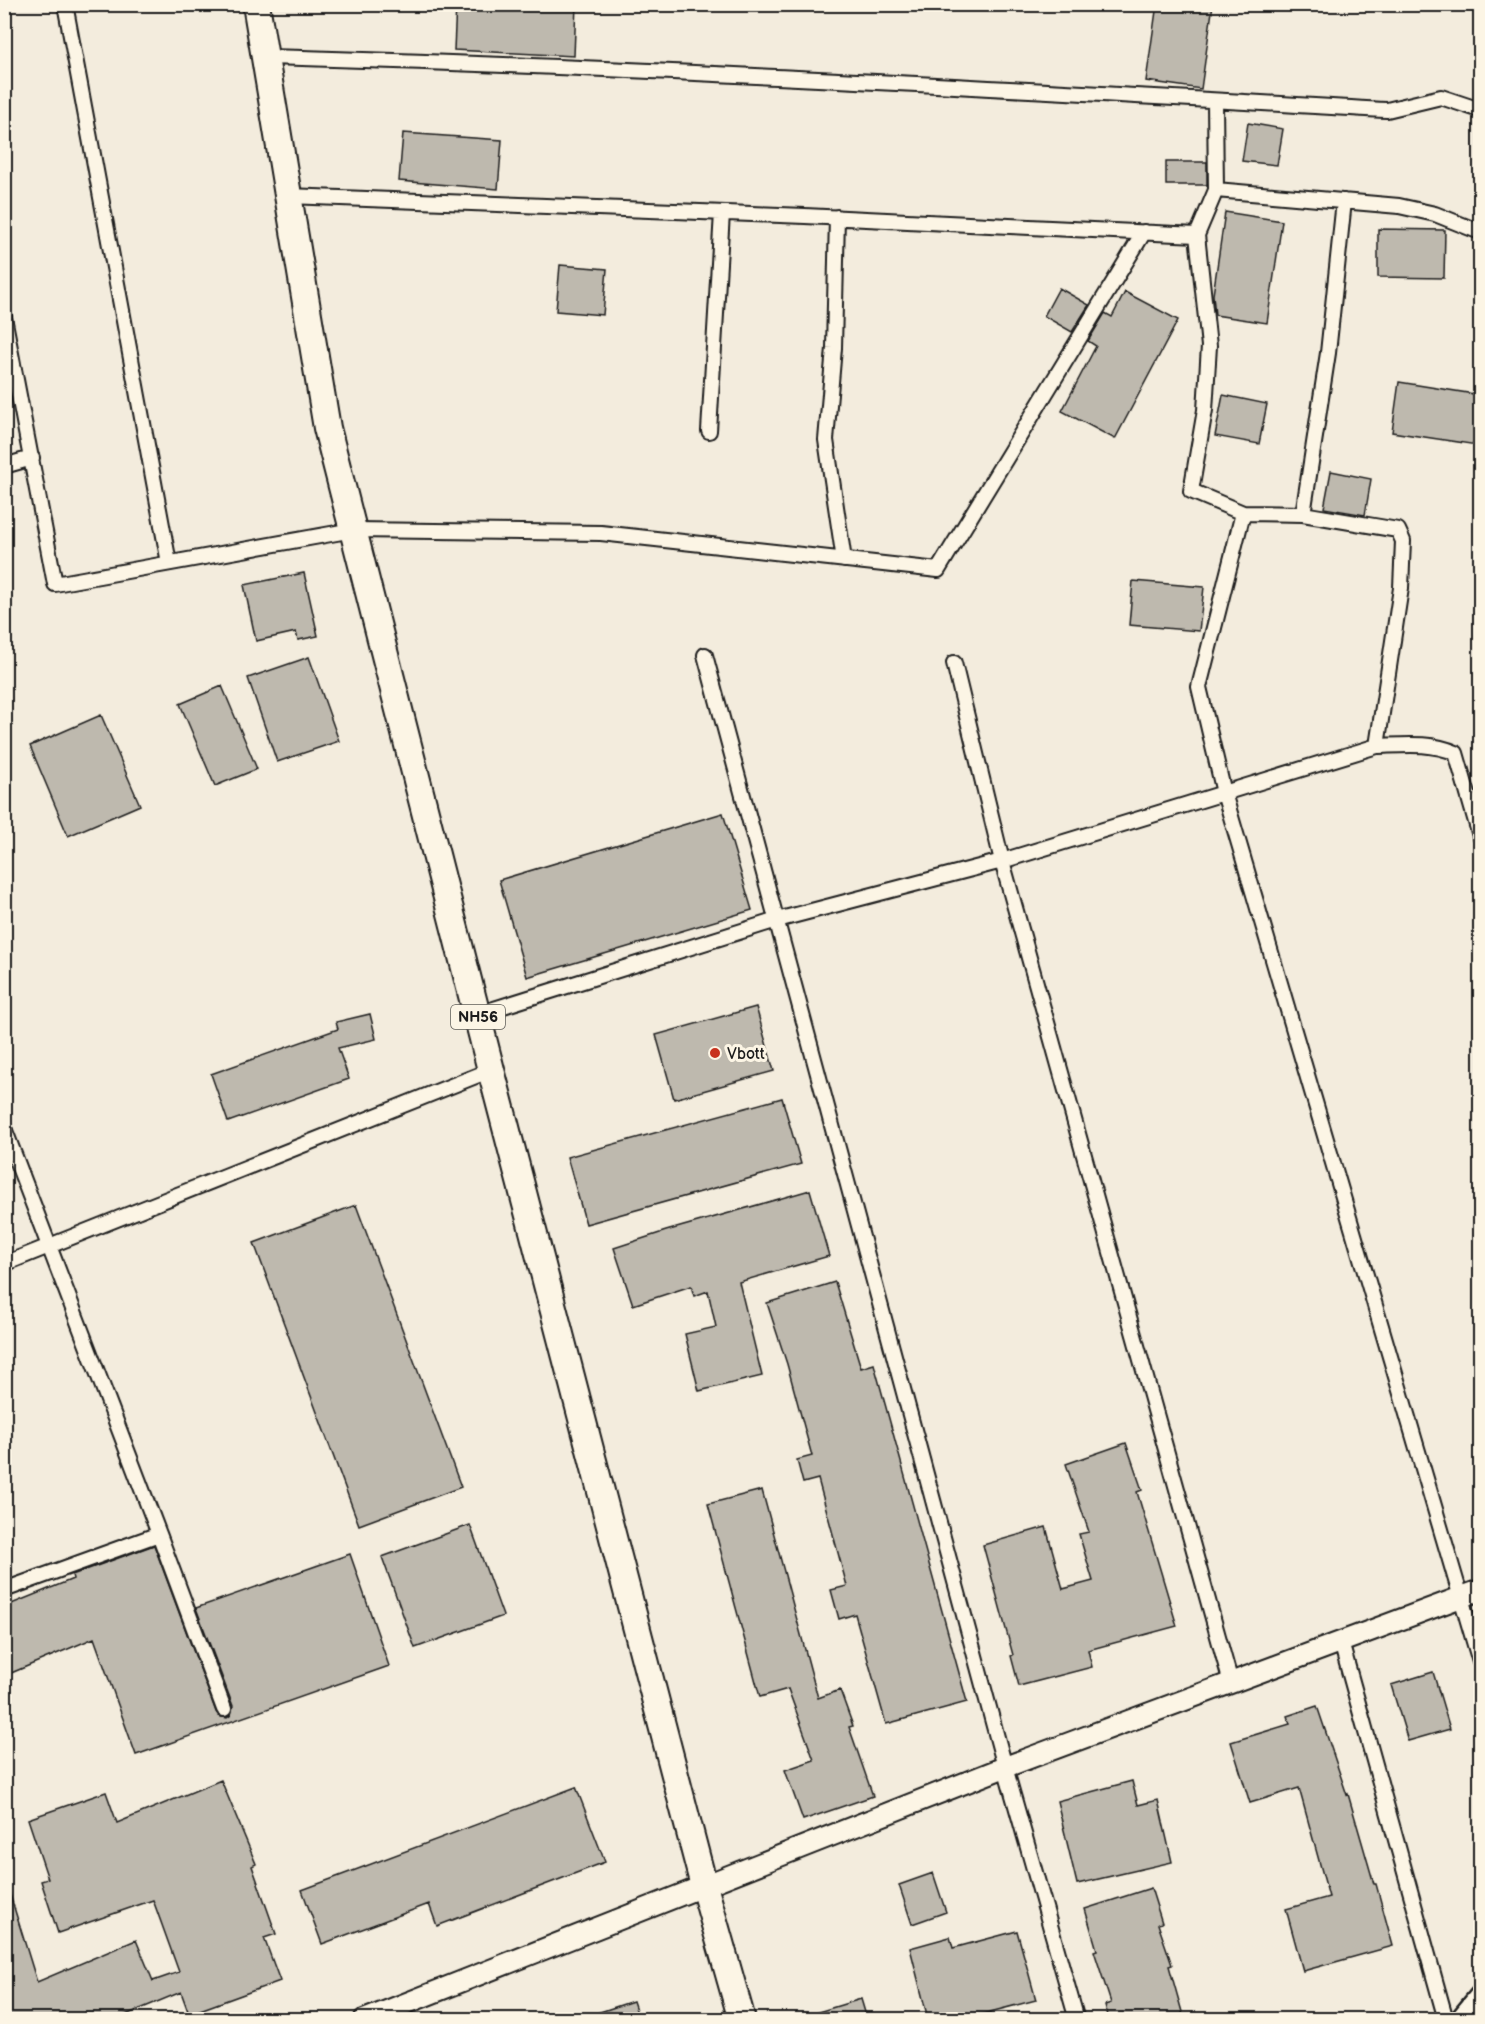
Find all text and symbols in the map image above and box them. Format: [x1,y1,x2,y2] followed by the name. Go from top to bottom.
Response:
[451,1005,505,1029] road number: NH56
[727,1045,765,1064] place label: Vbott
[708,1046,722,1060] marker: Vbott

